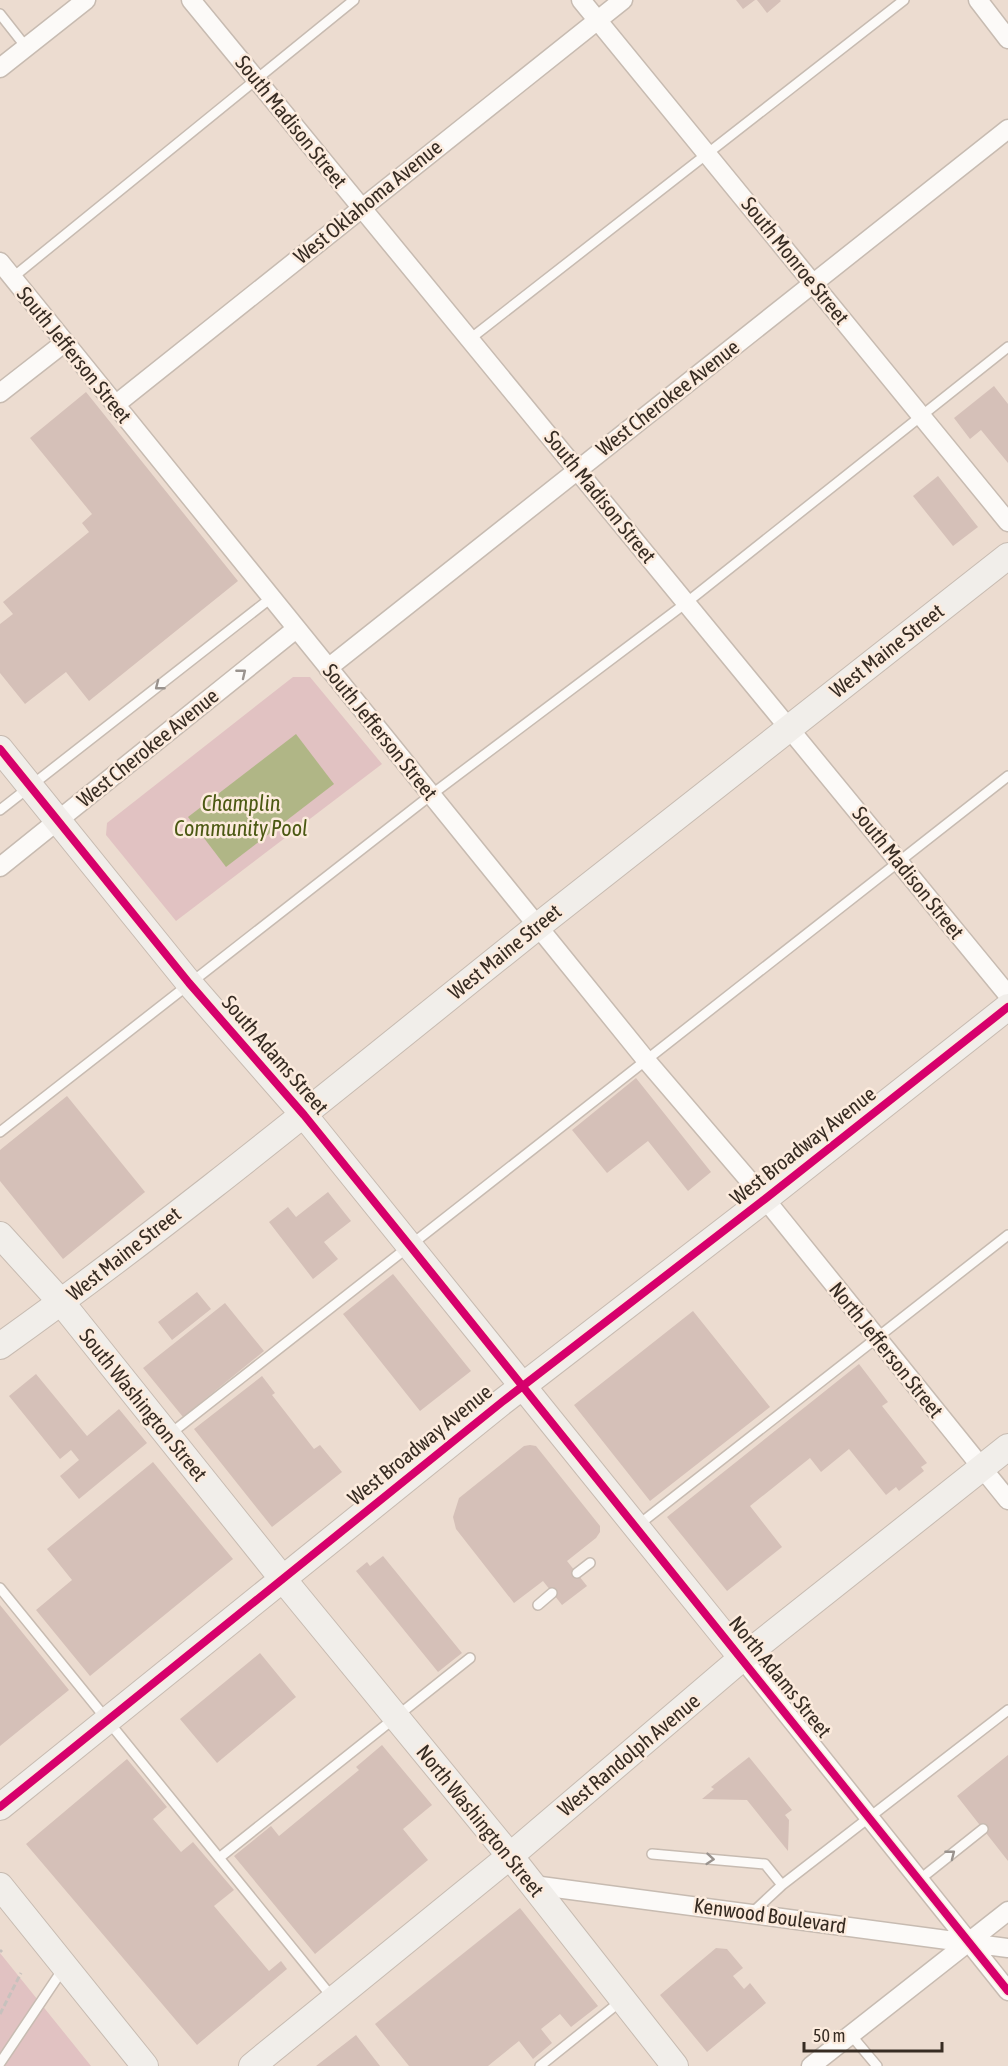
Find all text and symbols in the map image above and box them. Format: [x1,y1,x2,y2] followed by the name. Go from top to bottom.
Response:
[231,50,352,192] street label: South Madison Street
[289,134,446,268] street label: West Oklahoma Avenue
[737,192,854,329] street label: South Monroe Street
[13,282,137,427] street label: South Jefferson Street
[591,334,744,460] street label: West Cherokee Avenue
[540,425,661,567] street label: South Madison Street
[825,598,948,702] street label: West Maine Street
[319,659,443,804] street label: South Jefferson Street
[236,669,247,680] one-way arrow
[154,678,165,689] one-way arrow
[72,683,223,811] street label: West Cherokee Avenue
[174,790,308,841] water label: Champlin Community Pool
[848,801,969,943] street label: South Madison Street
[443,899,565,1004] street label: West Maine Street
[218,990,334,1119] street label: South Adams Street
[725,1081,880,1209] street label: West Broadway Avenue
[62,1201,185,1305] street label: West Maine Street
[825,1277,949,1422] street label: North Jefferson Street
[75,1323,213,1485] street label: South Washington Street
[343,1379,496,1510] street label: West Broadway Avenue
[725,1611,837,1742] street label: North Adams Street
[553,1688,704,1820] street label: West Randolph Avenue
[412,1740,549,1901] street label: North Washington Street
[944,1851,955,1862] one-way arrow
[705,1852,715,1865] one-way arrow
[692,1892,848,1938] street label: Kenwood Boulevard
[804,2015,942,2053] scale bar
[813,2025,845,2046] text: 50 m

